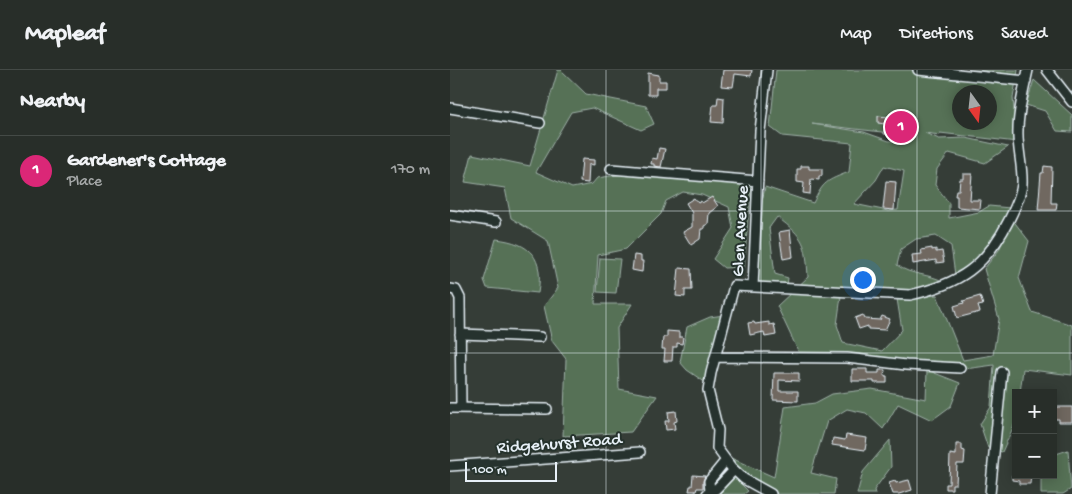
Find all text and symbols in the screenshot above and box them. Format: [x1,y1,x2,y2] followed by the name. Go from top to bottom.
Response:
[25,20,105,49] text: Mapleaf
[840,24,872,45] text: Map
[900,24,973,45] text: Directions
[1001,24,1047,45] text: Saved
[952,85,997,130] north arrow
[20,90,85,115] text: Nearby
[885,108,917,146] pin: 1
[67,150,226,173] text: Gardener's Cottage
[33,161,39,180] text: 1
[391,161,430,180] text: 170 m
[67,173,102,192] text: Place
[729,184,754,277] street label: Glen Avenue
[850,267,876,293] your location
[1012,389,1057,479] map controls
[1012,389,1057,434] button: +
[496,430,624,459] street label: Ridgehurst Road
[1012,434,1057,479] button: −
[465,459,558,482] scale bar
[472,462,507,479] text: 100 m

